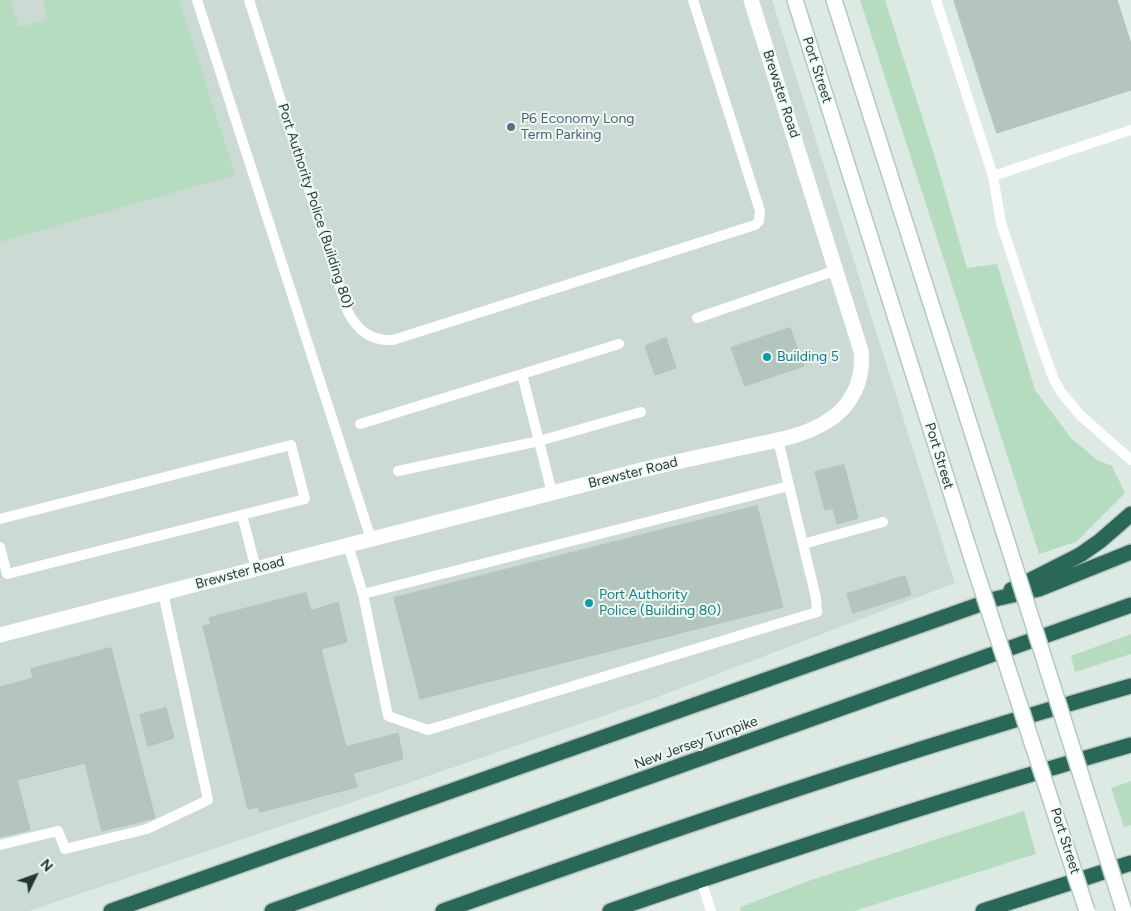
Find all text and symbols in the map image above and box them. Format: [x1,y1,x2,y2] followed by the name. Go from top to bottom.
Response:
[798,35,836,105] street label: Port Street
[759,48,803,140] street label: Brewster Road
[274,101,356,311] street label: Port Authority Police (Building 80)
[521,111,634,144] place label: P6 Economy Long Term Parking
[505,121,517,133] marker: P6 Economy Long Term Parking
[777,349,839,365] place label: Building 5
[761,351,773,363] marker: Building 5
[921,421,957,491] street label: Port Street
[587,454,679,492] street label: Brewster Road
[194,553,286,593] street label: Brewster Road
[599,587,721,620] place label: Port Authority Police (Building 80)
[583,597,595,609] marker: Port Authority Police (Building 80)
[632,713,760,773] street label: New Jersey Turnpike
[1046,806,1084,876] street label: Port Street
[10,851,60,901] north arrow
[37,856,56,875] text: N

